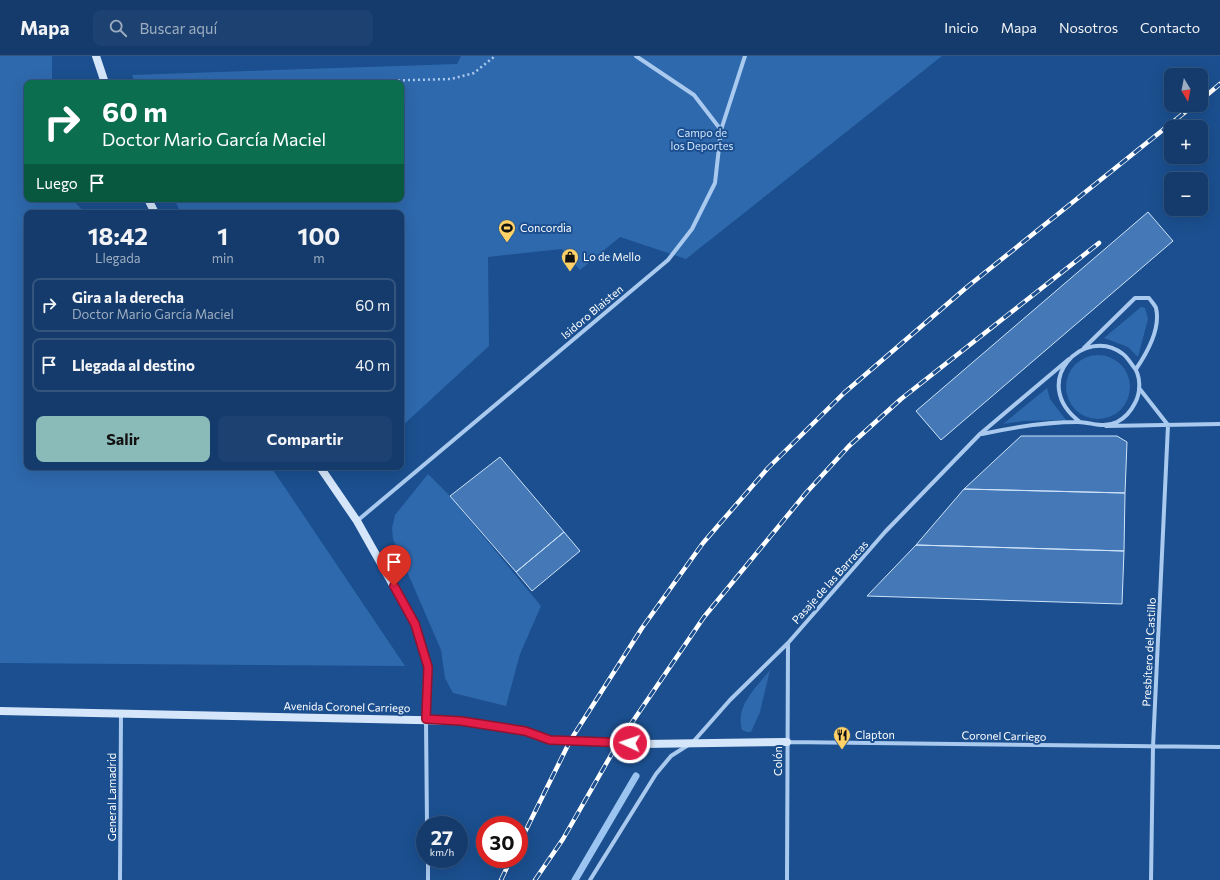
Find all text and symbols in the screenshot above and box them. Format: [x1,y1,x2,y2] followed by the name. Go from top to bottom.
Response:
[93,10,373,46] search box
[20,16,69,39] text: Mapa
[107,17,129,39] icon: search
[139,19,217,37] text: Buscar aquí
[944,19,979,36] text: Inicio
[1001,19,1037,36] text: Mapa
[1059,19,1118,36] text: Nosotros
[1140,19,1200,36] text: Contacto
[1164,68,1208,112] north arrow
[1164,68,1208,216] map controls
[102,94,168,128] text: 60 m
[36,96,88,148] icon: right
[1164,120,1208,164] button: +
[671,126,733,152] park label: Campo de los Deportes
[102,128,326,150] text: Doctor Mario García Maciel
[86,172,108,194] icon: arrive
[1164,172,1208,216] button: −
[36,174,78,192] text: Luego
[497,218,517,243] sports icon: Concordia
[88,221,148,250] text: 18:42
[217,221,228,250] text: 1
[298,221,340,250] text: 100
[520,221,572,234] place label: Concordia
[560,247,580,272] shop icon: Lo de Mello
[95,250,141,266] text: Llegada
[212,250,234,266] text: min
[313,250,325,266] text: m
[583,250,641,263] place label: Lo de Mello
[558,282,625,341] street label: Isidoro Blaisten
[72,288,184,306] text: Gira a la derecha
[38,294,60,316] icon: right
[355,296,390,314] text: 60 m
[72,306,234,322] text: Doctor Mario García Maciel
[38,354,60,376] icon: arrive
[72,356,195,374] text: Llegada al destino
[355,356,390,374] text: 40 m
[36,416,210,462] button: Salir
[218,416,392,462] button: Compartir
[789,537,870,626] street label: Pasaje de las Barracas
[377,545,411,586] pin
[383,551,405,573] icon: arrive
[1139,597,1158,707] street label: Presbítero del Castillo
[284,699,411,714] street label: Avenida Coronel Carriego
[609,722,651,764] position arrow
[832,725,852,750] restaurant icon: Clapton
[855,728,895,741] place label: Clapton
[961,728,1047,743] street label: Coronel Carriego
[771,746,784,776] street label: Colón
[105,753,118,841] street label: General Lamadrid
[476,816,528,868] speed limit sign: 30
[431,825,453,849] text: 27
[430,846,454,858] text: km/h

